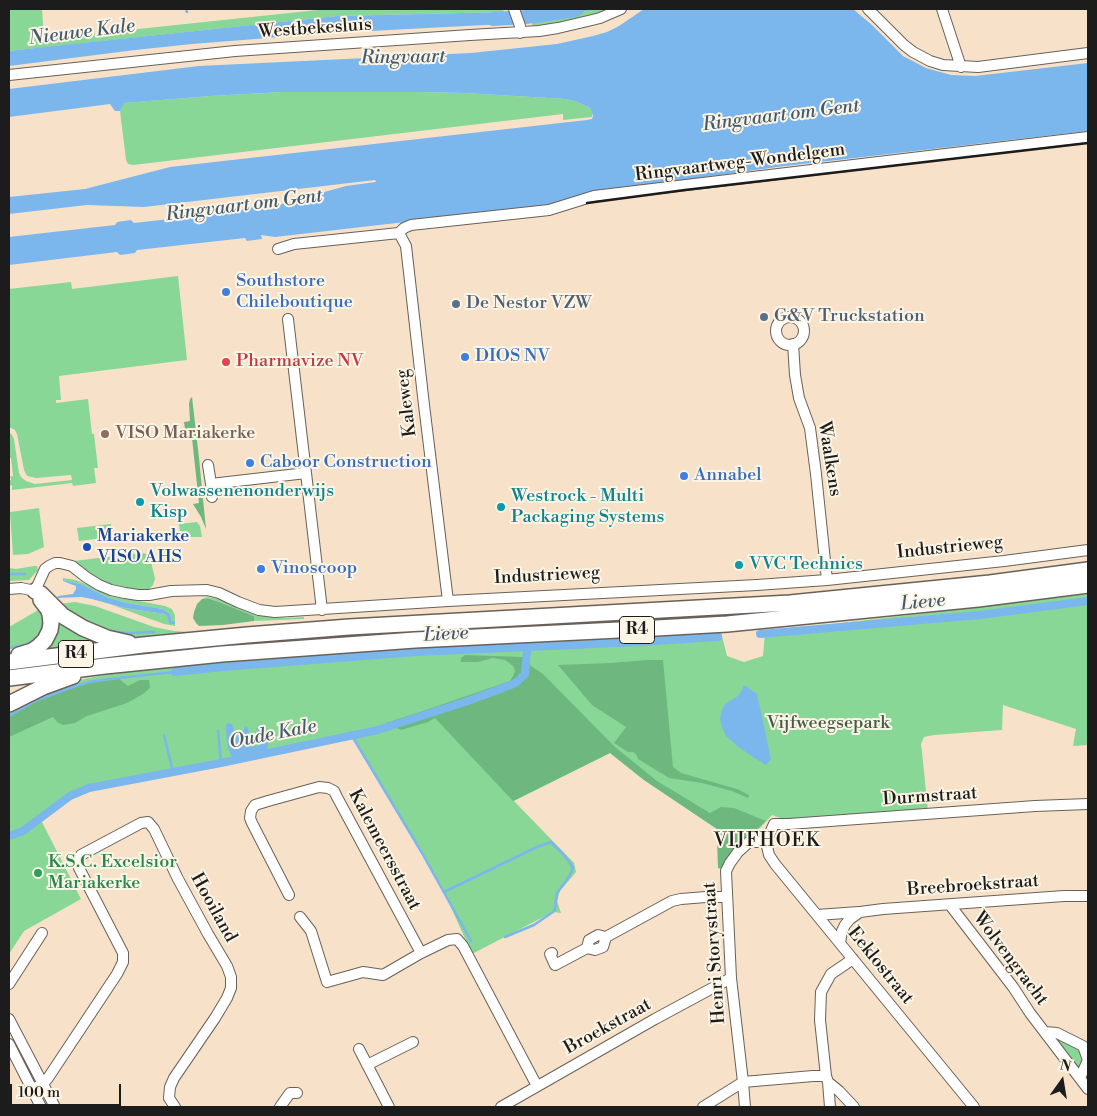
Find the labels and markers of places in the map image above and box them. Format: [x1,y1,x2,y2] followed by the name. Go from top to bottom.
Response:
[236,271,353,314] place label: Southstore Chileboutique
[220,286,232,298] marker: Southstore Chileboutique
[466,293,592,315] place label: De Nestor VZW
[450,298,462,310] marker: De Nestor VZW
[774,306,925,328] place label: G&V Truckstation
[758,311,770,323] marker: G&V Truckstation
[475,346,550,368] place label: DIOS NV
[236,351,364,373] place label: Pharmavize NV
[459,351,471,363] marker: DIOS NV
[220,356,232,368] marker: Pharmavize NV
[115,423,255,445] place label: VISO Mariakerke
[99,428,111,440] marker: VISO Mariakerke
[260,452,432,474] place label: Caboor Construction
[244,457,256,469] marker: Caboor Construction
[694,465,762,487] place label: Annabel
[678,470,690,482] marker: Annabel
[150,481,334,524] place label: Volwassenenonderwijs Kisp
[511,486,664,528] place label: Westrock - Multi Packaging Systems
[134,496,146,508] marker: Volwassenenonderwijs Kisp
[495,501,507,513] marker: Westrock - Multi Packaging Systems
[97,526,189,568] place label: Mariakerke VISO AHS
[81,541,93,553] marker: Mariakerke VISO AHS
[749,554,863,576] place label: VVC Technics
[271,558,357,580] place label: Vinoscoop
[733,559,745,571] marker: VVC Technics
[255,563,267,575] marker: Vinoscoop
[48,852,177,894] place label: K.S.C. Excelsior Mariakerke
[32,867,44,879] marker: K.S.C. Excelsior Mariakerke

